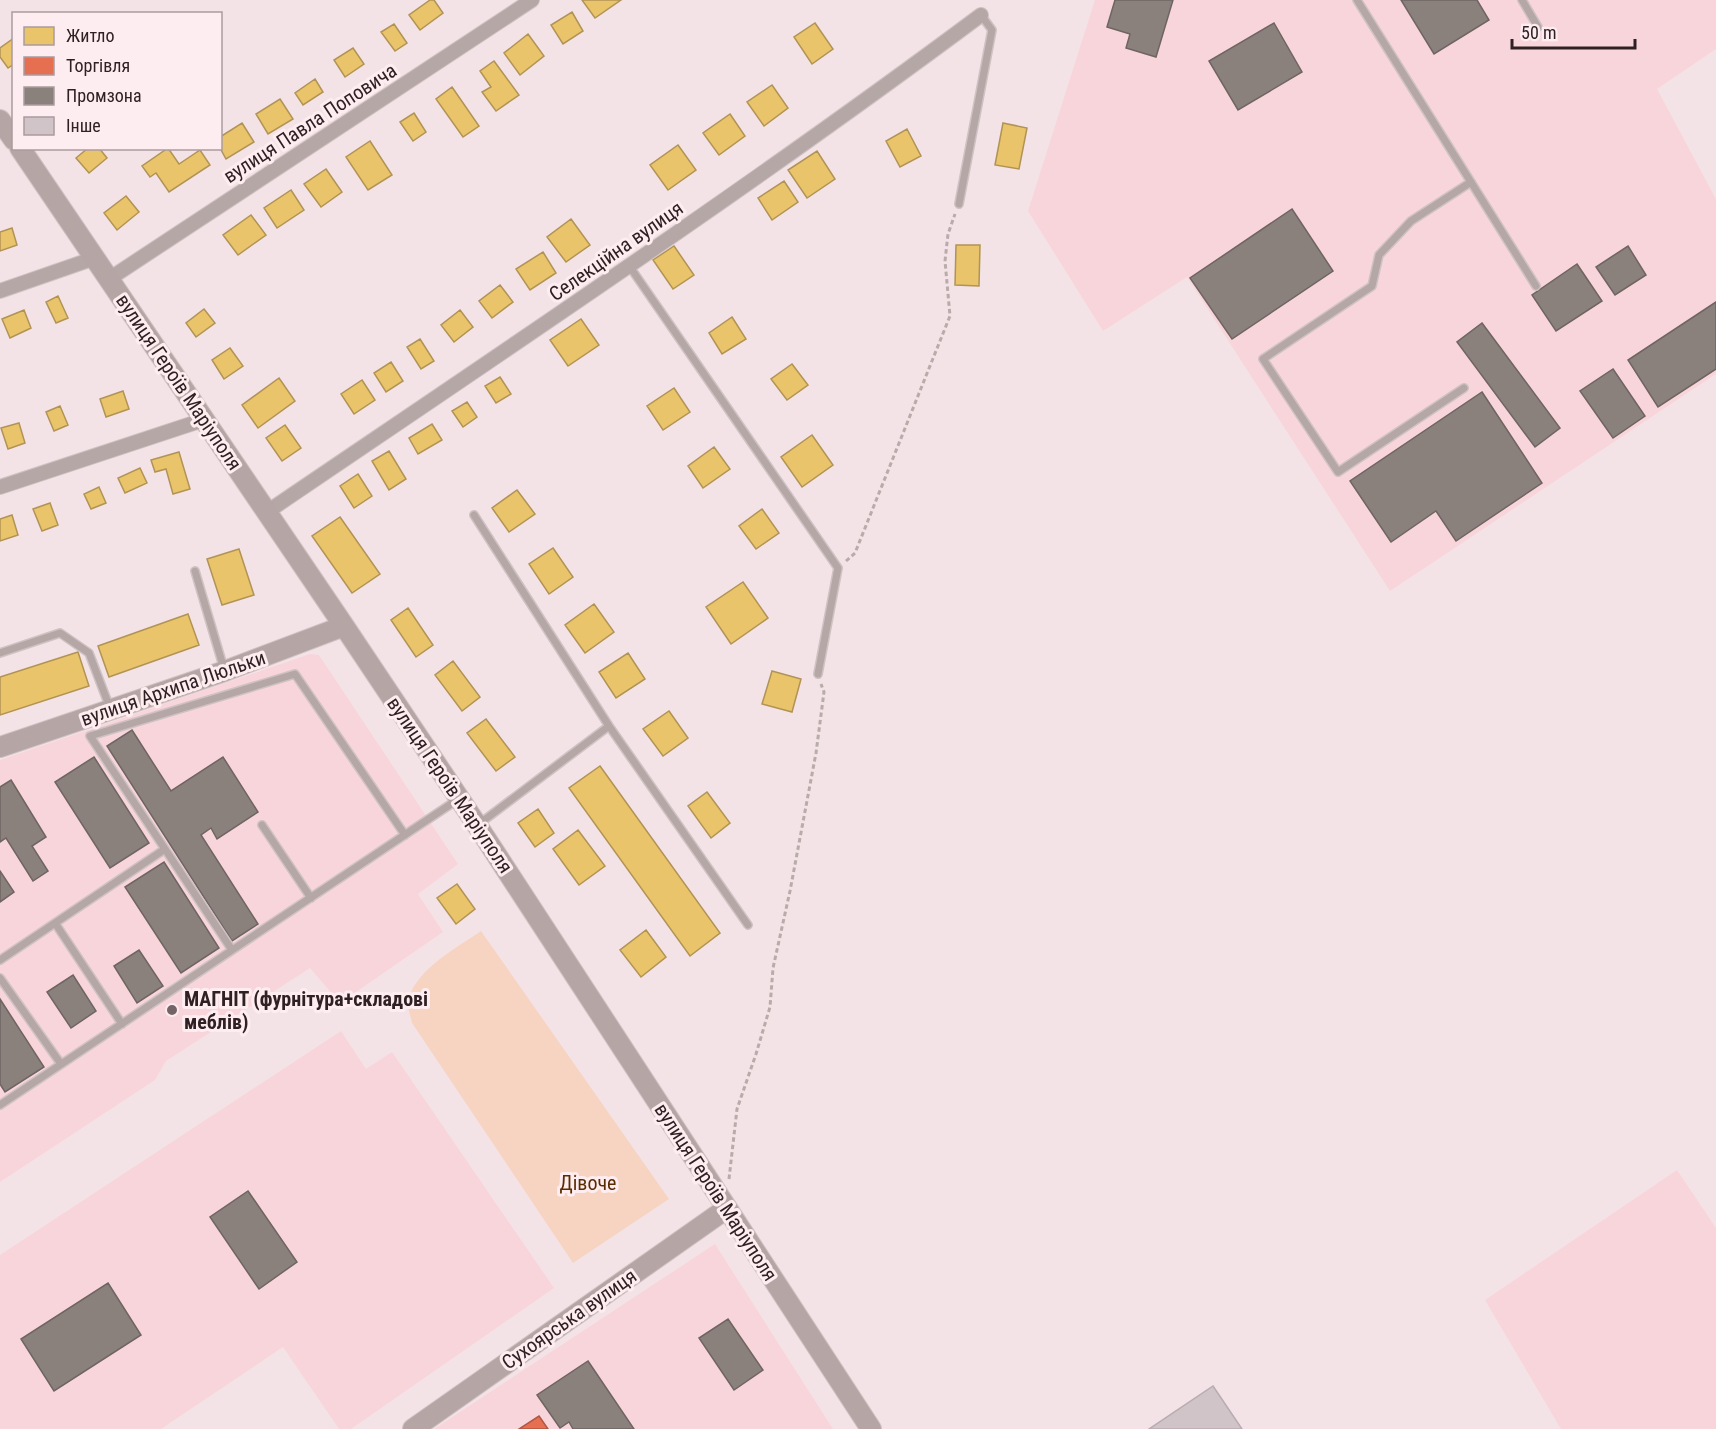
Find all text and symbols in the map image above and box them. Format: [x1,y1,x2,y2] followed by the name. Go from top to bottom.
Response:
[12,12,222,150] legend
[1512,12,1635,50] scale bar
[1521,22,1556,43] text: 50 m
[66,25,115,46] text: Житло
[66,55,130,76] text: Торгівля
[219,58,401,188] street label: вулиця Павла Поповича
[66,85,142,106] text: Промзона
[66,115,101,136] text: Інше
[544,196,688,306] street label: Селекційна вулиця
[111,289,247,475] street label: вулиця Героїв Маріуполя
[78,645,268,731] street label: вулиця Архипа Люльки
[382,692,518,878] street label: вулиця Героїв Маріуполя
[184,987,428,1034] place label: МАГНІТ (фурнітура+складові меблів)
[165,1003,179,1017] marker: МАГНІТ (фурнітура+складові меблів)
[650,1099,782,1285] street label: вулиця Героїв Маріуполя
[560,1171,616,1195] park label: Дівоче
[497,1264,641,1374] street label: Сухоярська вулиця

